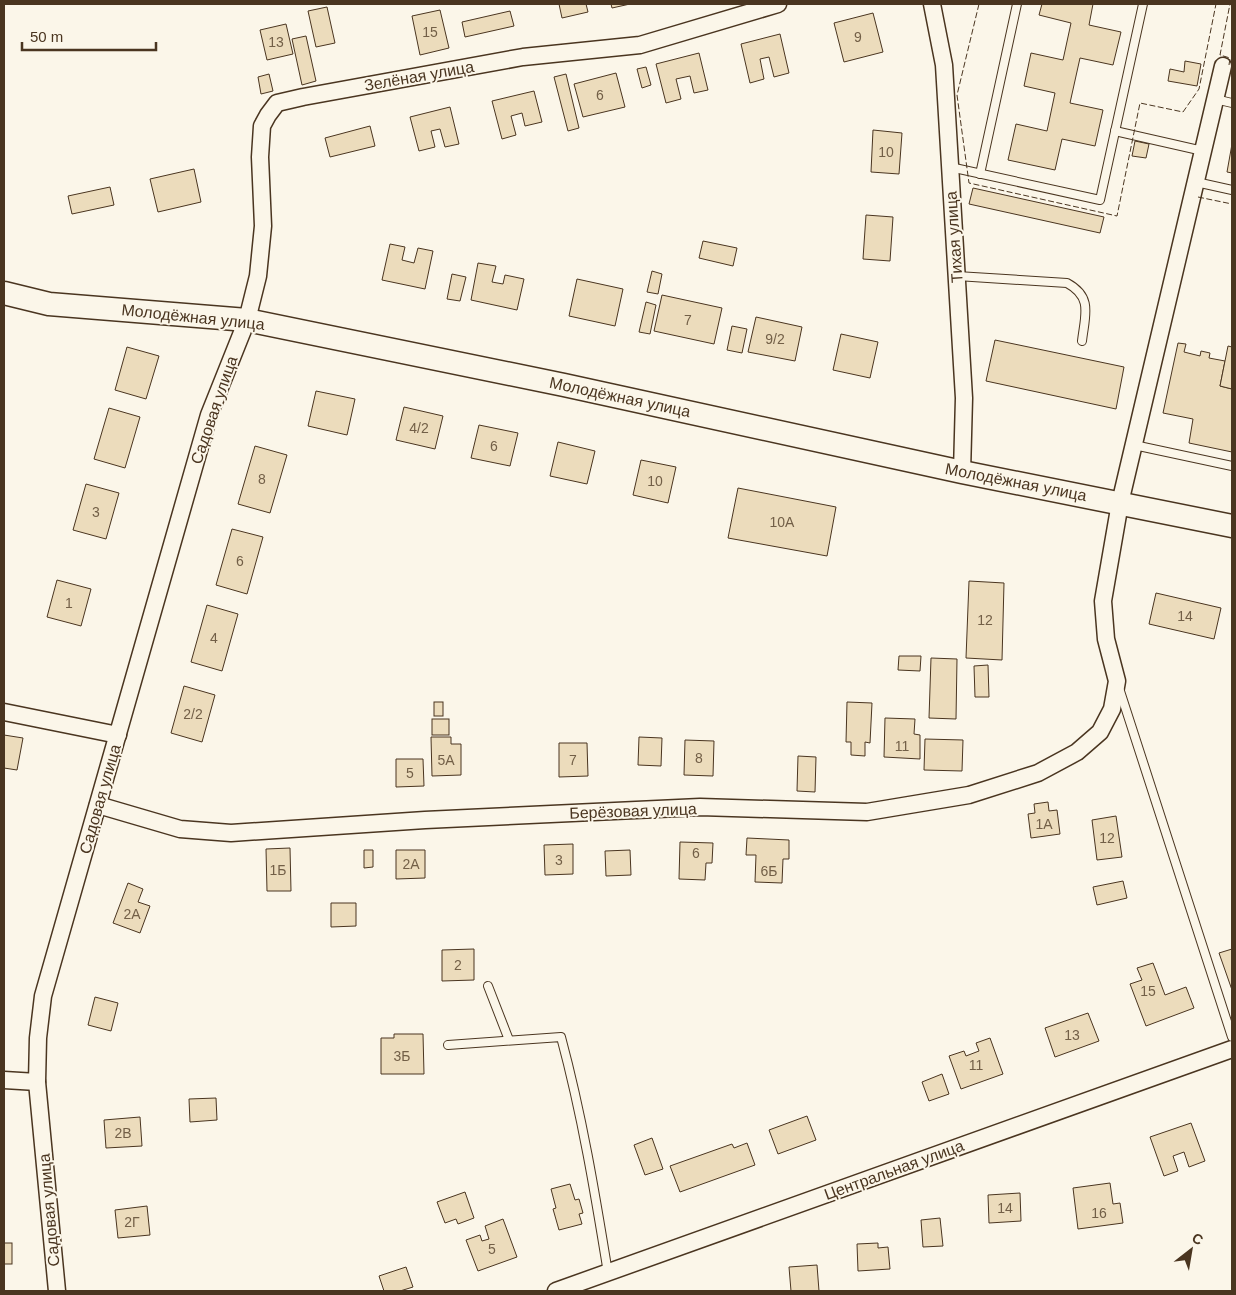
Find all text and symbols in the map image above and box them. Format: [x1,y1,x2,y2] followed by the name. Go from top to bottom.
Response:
[22,20,156,52] scale bar
[422,24,438,40] house number: 15
[30,28,63,45] text: 50 m
[854,29,862,45] house number: 9
[268,34,284,50] house number: 13
[363,58,475,94] street label: Зелёная улица
[596,87,604,103] house number: 6
[878,144,894,160] house number: 10
[942,191,966,283] street label: Тихая улица
[121,301,266,333] street label: Молодёжная улица
[684,312,692,328] house number: 7
[765,331,785,347] house number: 9/2
[188,354,240,466] street label: Садовая улица
[548,374,692,420] street label: Молодёжная улица
[409,420,429,436] house number: 4/2
[490,438,498,454] house number: 6
[944,460,1088,504] street label: Молодёжная улица
[258,471,266,487] house number: 8
[647,473,663,489] house number: 10
[92,504,100,520] house number: 3
[770,514,795,530] house number: 10А
[236,553,244,569] house number: 6
[65,595,73,611] house number: 1
[1177,608,1193,624] house number: 14
[977,612,993,628] house number: 12
[210,630,218,646] house number: 4
[183,706,203,722] house number: 2/2
[895,738,909,754] house number: 11
[76,742,124,856] street label: Садовая улица
[695,750,703,766] house number: 8
[437,752,455,768] house number: 5А
[569,752,577,768] house number: 7
[406,765,414,781] house number: 5
[569,800,697,822] street label: Берёзовая улица
[1035,816,1053,832] house number: 1А
[1099,830,1115,846] house number: 12
[692,845,700,861] house number: 6
[555,852,563,868] house number: 3
[402,856,420,872] house number: 2А
[270,862,286,878] house number: 1Б
[761,863,777,879] house number: 6Б
[123,906,141,922] house number: 2А
[454,957,462,973] house number: 2
[1140,983,1156,999] house number: 15
[1064,1027,1080,1043] house number: 13
[394,1048,410,1064] house number: 3Б
[969,1057,983,1073] house number: 11
[114,1125,132,1141] house number: 2В
[822,1137,966,1203] street label: Центральная улица
[36,1153,62,1267] street label: Садовая улица
[997,1200,1013,1216] house number: 14
[1091,1205,1107,1221] house number: 16
[124,1214,140,1230] house number: 2Г
[1166,1225,1216,1275] north arrow
[1189,1229,1206,1248] text: С
[488,1241,496,1257] house number: 5

